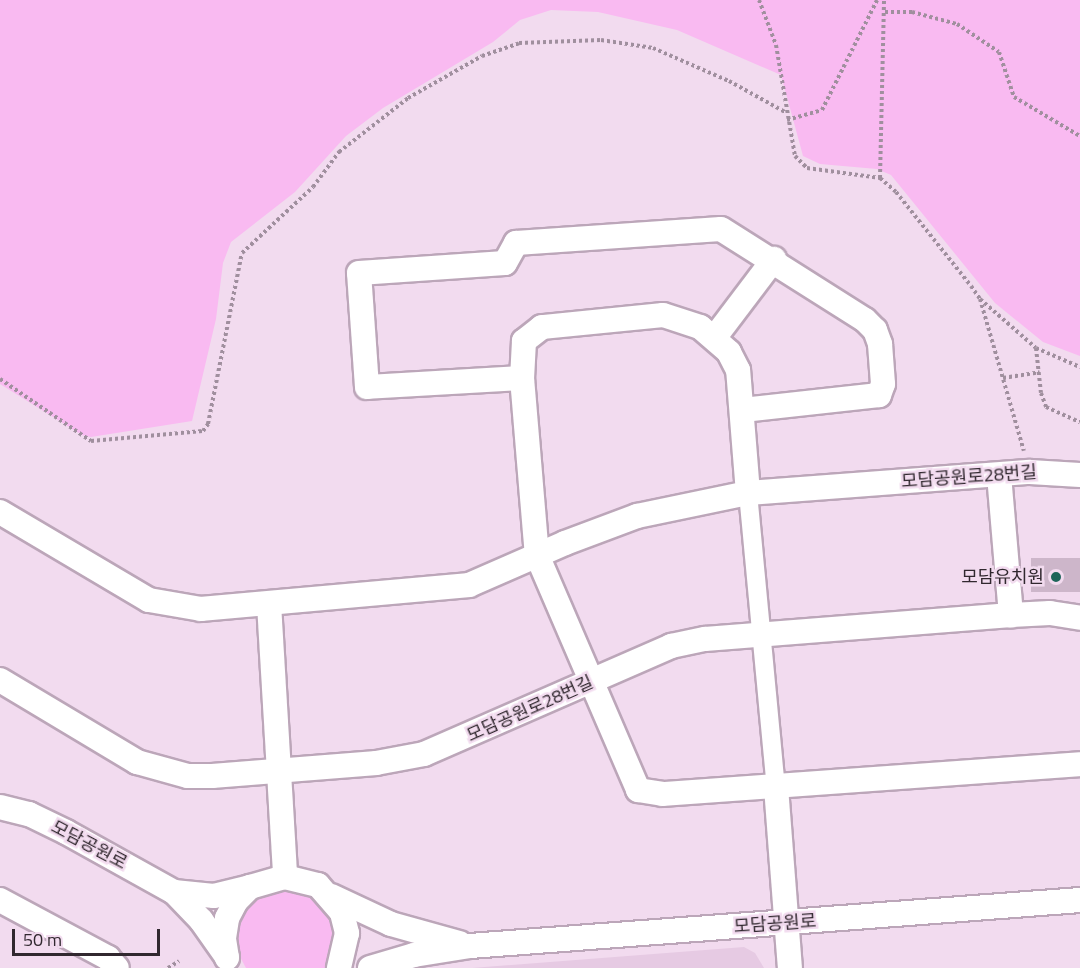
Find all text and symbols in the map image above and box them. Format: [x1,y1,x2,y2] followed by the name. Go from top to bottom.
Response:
[900,461,1038,493] street label: 모담공원로28번길
[961,566,1044,588] place label: 모담유치원
[1049,570,1063,584] marker: 모담유치원
[463,671,597,747] street label: 모담공원로28번길
[47,816,131,874] street label: 모담공원로
[733,910,817,938] street label: 모담공원로
[15,917,164,955] scale bar
[23,926,62,953] text: 50 m

